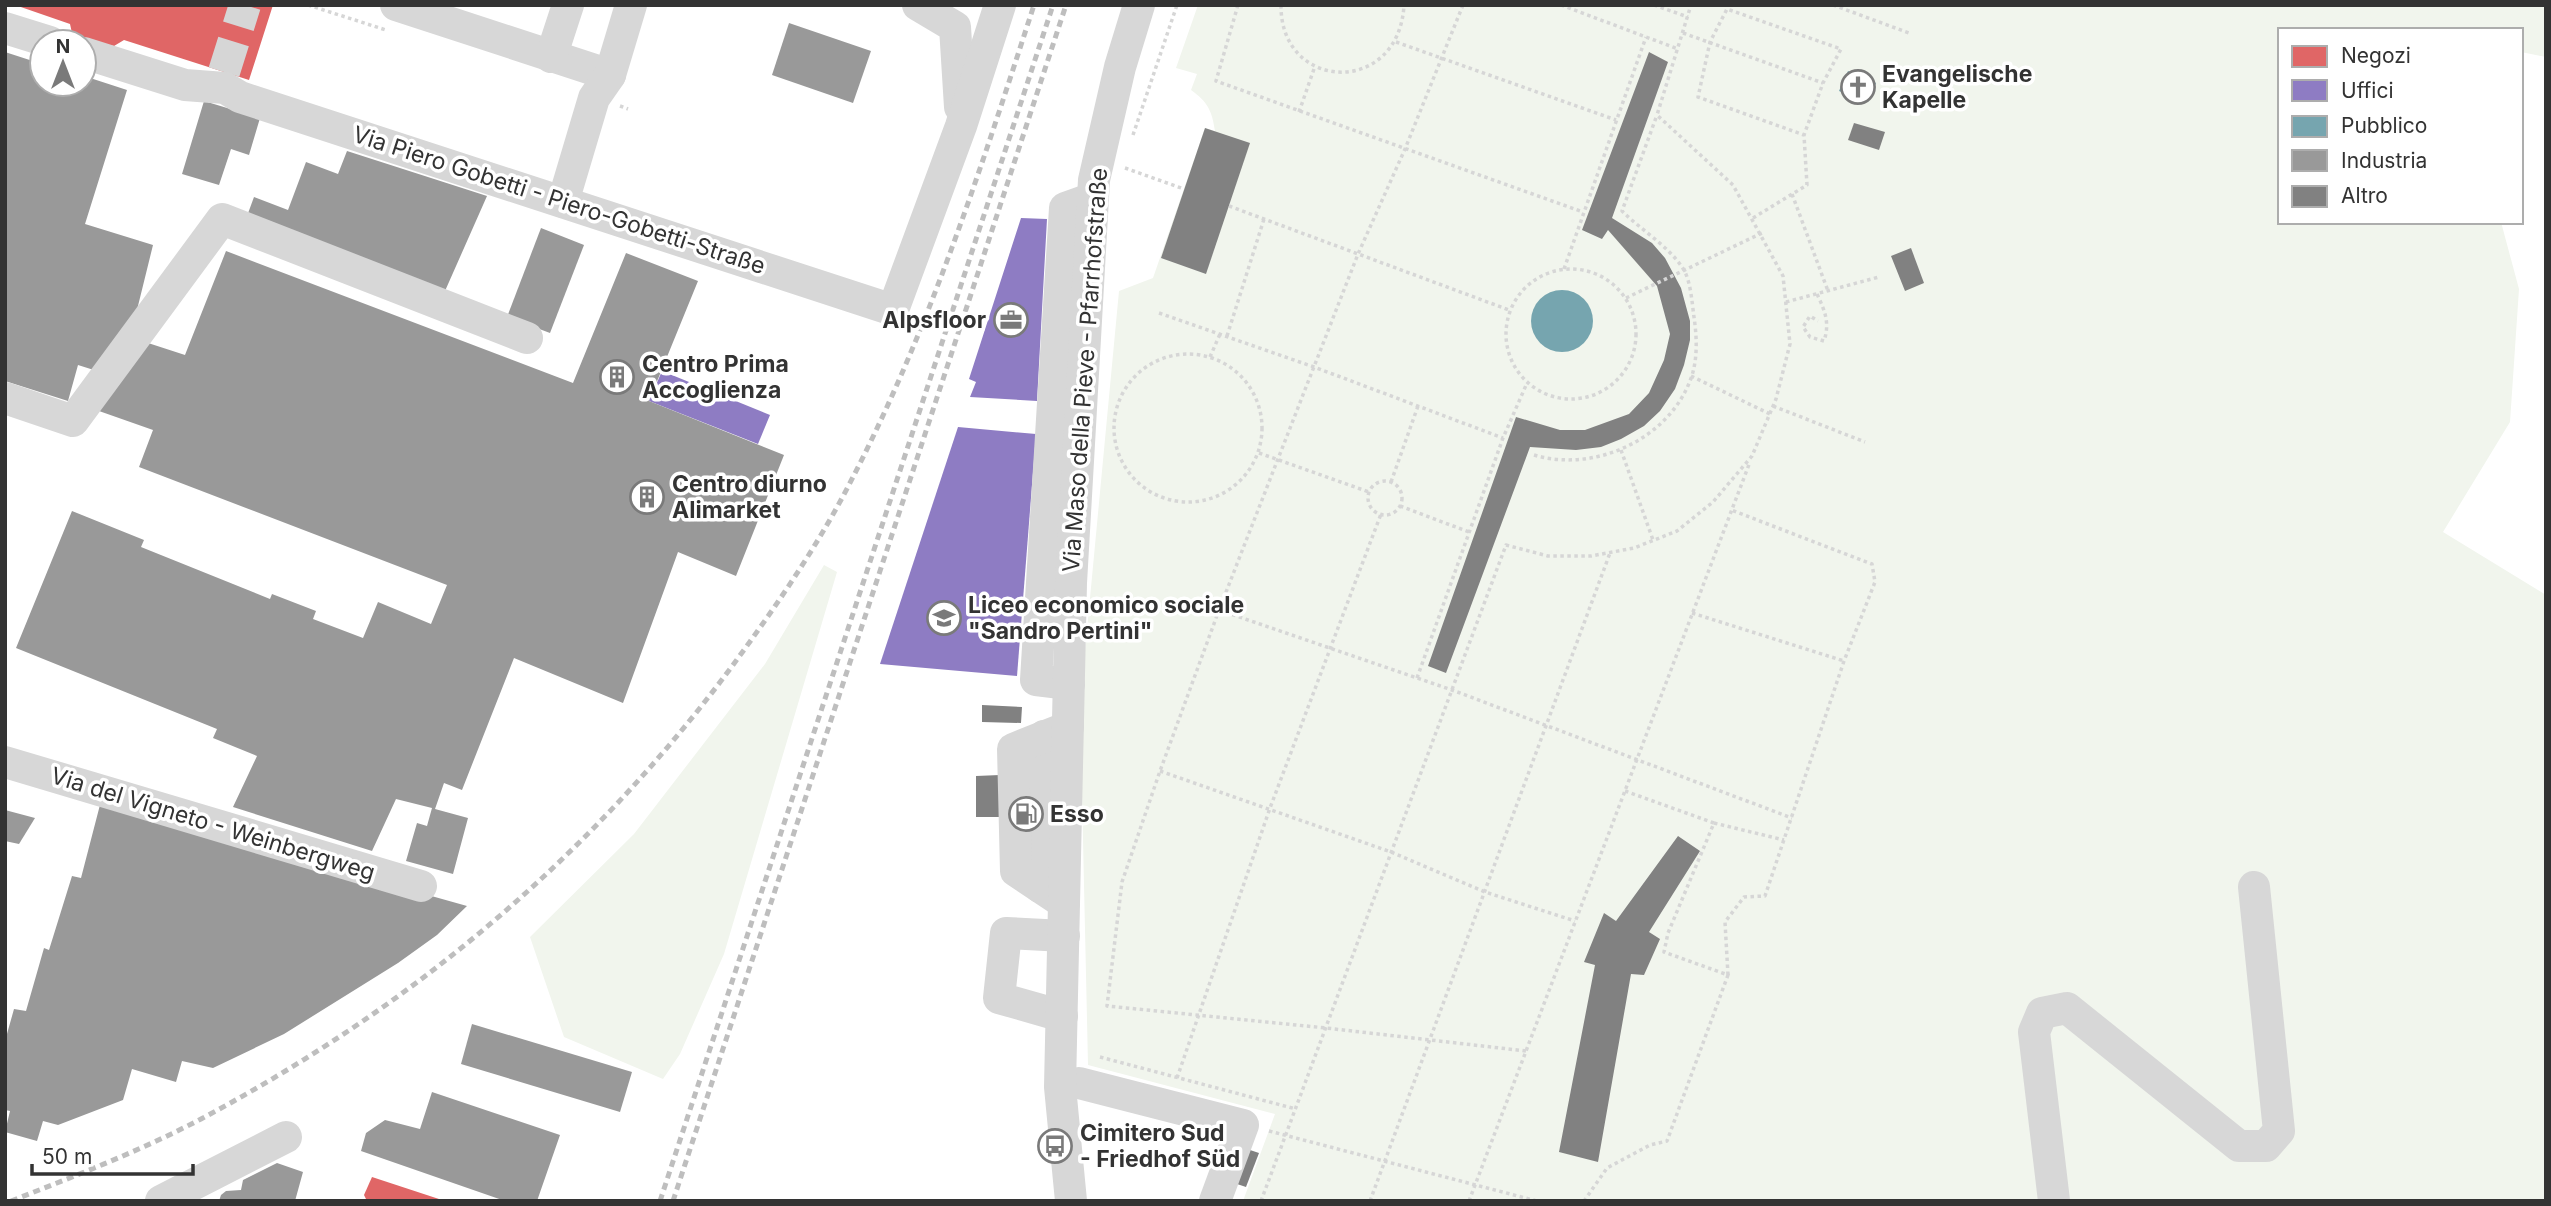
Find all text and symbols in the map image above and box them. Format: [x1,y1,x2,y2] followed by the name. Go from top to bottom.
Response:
[28,28,98,98] north arrow
[2278,28,2523,224] legend
[56,35,70,58] text: N
[2341,43,2411,68] text: Negozi
[1882,60,2032,114] place label: Evangelische Kapelle
[1839,68,1877,106] church icon: Evangelische Kapelle
[2341,78,2394,103] text: Uffici
[2341,113,2427,138] text: Pubblico
[349,120,769,280] street label: Via Piero Gobetti - Piero-Gobetti-Straße
[2341,148,2427,173] text: Industria
[1057,167,1113,573] street label: Via Maso della Pieve - Pfarrhofstraße
[2341,183,2388,208] text: Altro
[992,301,1030,339] office icon: Alpsfloor
[882,306,986,334] place label: Alpsfloor
[642,350,789,404] place label: Centro Prima Accoglienza
[598,358,636,396] building icon: Centro Prima Accoglienza
[672,470,827,524] place label: Centro diurno Alimarket
[628,478,666,516] building icon: Centro diurno Alimarket
[968,591,1244,645] place label: Liceo economico sociale "Sandro Pertini"
[925,599,963,637] school or university icon: Liceo economico sociale "Sandro Pertini"
[48,761,378,887] street label: Via del Vigneto - Weinbergweg
[1007,795,1045,833] fuel station icon: Esso
[1050,800,1104,828] place label: Esso
[1080,1119,1240,1173] place label: Cimitero Sud - Friedhof Süd
[1036,1127,1074,1165] bus stop icon: Cimitero Sud - Friedhof Süd
[32,1132,192,1176] scale bar
[42,1144,92,1169] text: 50 m

